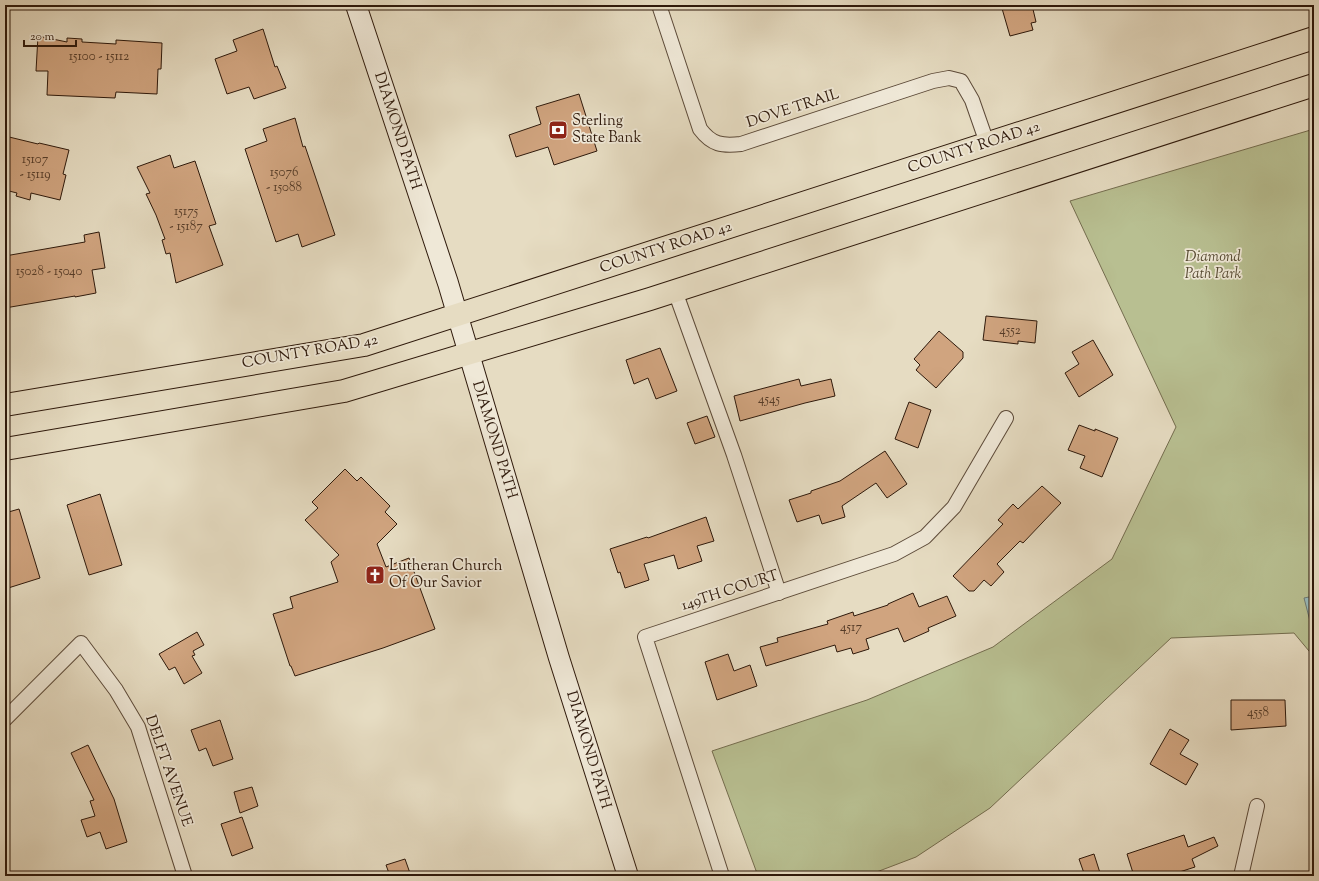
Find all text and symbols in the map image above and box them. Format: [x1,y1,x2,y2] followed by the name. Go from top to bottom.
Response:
[24,22,76,48] scale bar
[30,28,55,46] text: 20 m
[69,48,129,66] house number: 15100 - 15112
[368,69,426,193] street label: DIAMOND PATH
[744,84,842,134] street label: DOVE TRAIL
[572,111,642,149] place label: Sterling State Bank
[905,117,1043,179] street label: COUNTY ROAD 42
[547,119,569,141] bank icon: Sterling State Bank
[19,151,51,184] house number: 15107 - 15119
[266,164,302,197] house number: 15076 - 15088
[169,203,203,236] house number: 15175 - 15187
[597,217,735,279] street label: COUNTY ROAD 42
[1185,247,1242,285] park label: Diamond Path Park
[16,263,82,281] house number: 15028 - 15040
[999,322,1021,340] house number: 4552
[240,330,380,374] street label: COUNTY ROAD 42
[466,378,522,502] street label: DIAMOND PATH
[758,391,781,409] house number: 4545
[389,556,503,594] place label: Lutheran Church Of Our Savior
[364,564,386,586] church icon: Lutheran Church Of Our Savior
[679,565,782,617] street label: 149TH COURT
[840,619,862,637] house number: 4517
[560,688,616,812] street label: DIAMOND PATH
[1247,704,1269,722] house number: 4558
[139,712,197,830] street label: DELFT AVENUE

